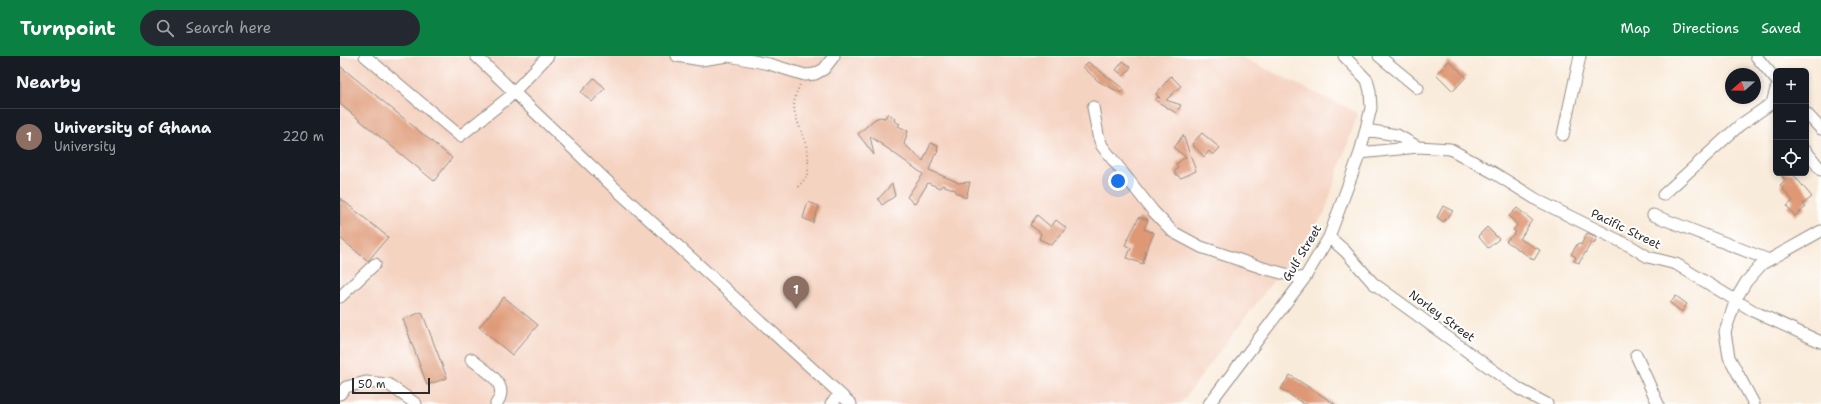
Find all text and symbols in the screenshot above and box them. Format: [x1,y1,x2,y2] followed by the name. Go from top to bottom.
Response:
[140,10,420,46] search box
[20,16,116,41] text: Turnpoint
[154,17,176,39] icon: search
[186,18,271,38] text: Search here
[1621,19,1651,37] text: Map
[1673,19,1739,37] text: Directions
[1761,19,1801,37] text: Saved
[1725,68,1761,104] north arrow
[1773,68,1809,176] map controls
[1773,68,1809,104] button: +
[16,71,81,93] text: Nearby
[1773,104,1809,140] button: −
[54,118,211,138] text: University of Ghana
[26,128,32,145] text: 1
[282,128,324,145] text: 220 m
[54,138,116,155] text: University
[1773,140,1809,176] button: locate
[1108,171,1128,191] your location
[1588,205,1664,253] street label: Pacific Street
[1279,222,1325,284] street label: Gulf Street
[783,276,809,309] pin: 1
[1406,287,1478,345] street label: Norley Street
[352,376,430,395] scale bar
[358,377,386,392] text: 50 m

